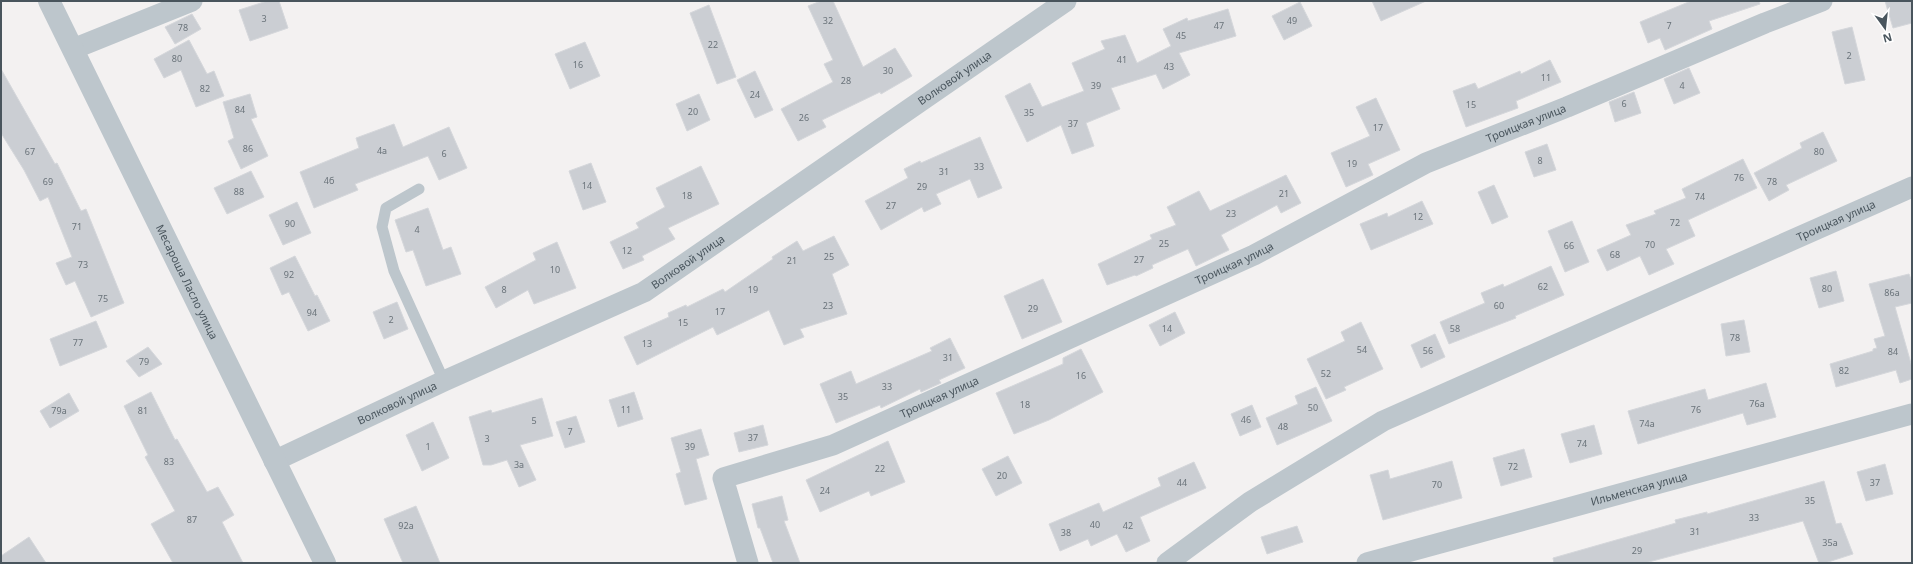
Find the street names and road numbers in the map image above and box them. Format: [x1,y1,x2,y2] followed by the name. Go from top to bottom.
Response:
[915,47,994,108] street label: Волковой улица
[1484,100,1568,145] street label: Троицкая улица
[1794,196,1878,244] street label: Троицкая улица
[153,222,222,342] street label: Месароша Ласло улица
[648,231,727,292] street label: Волковой улица
[1193,238,1276,288] street label: Троицкая улица
[897,372,981,421] street label: Троицкая улица
[355,378,439,428] street label: Волковой улица
[1589,468,1689,509] street label: Ильменская улица

